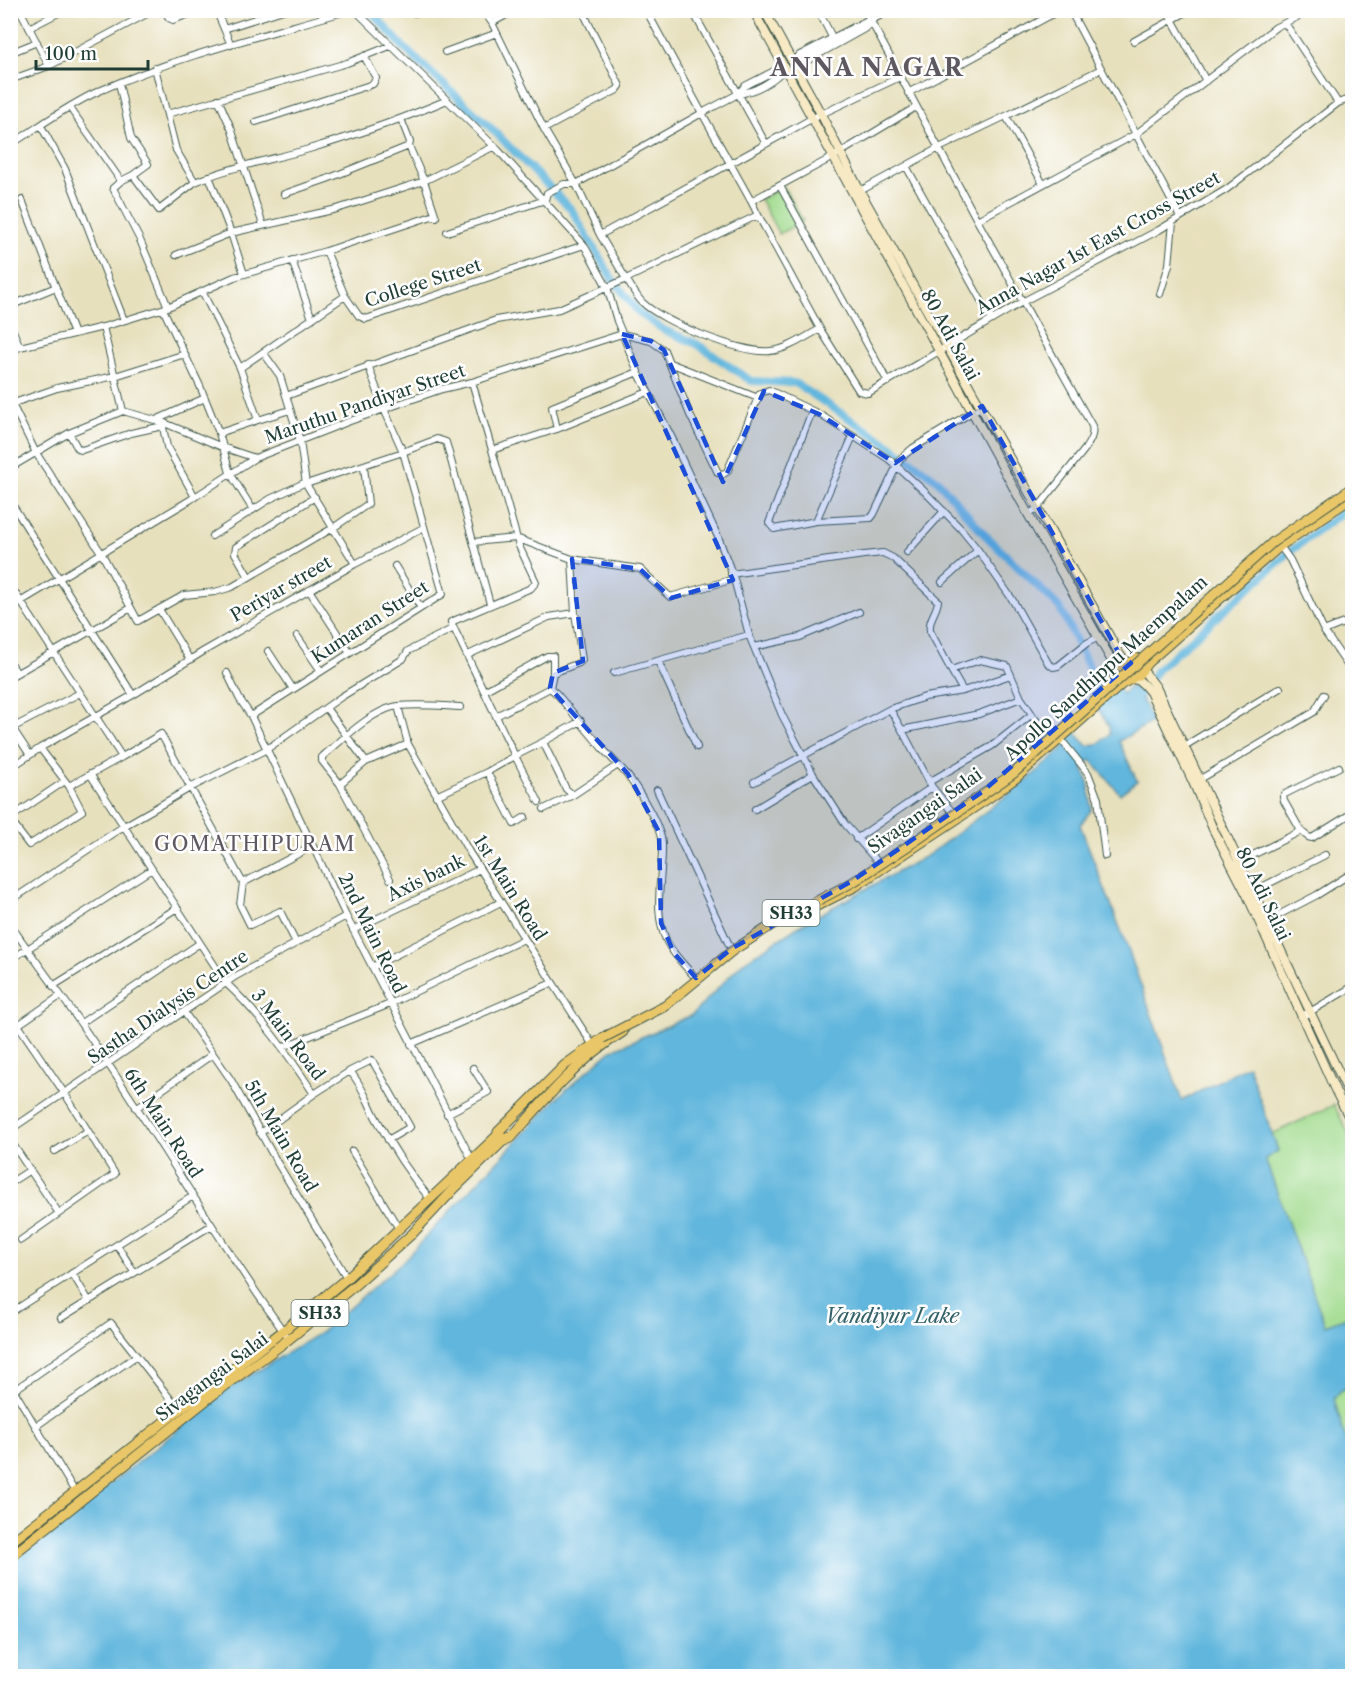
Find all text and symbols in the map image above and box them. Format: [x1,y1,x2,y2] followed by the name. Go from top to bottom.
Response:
[36,33,148,71] scale bar
[45,43,97,65] text: 100 m
[769,53,964,82] district label: ANNA NAGAR
[971,166,1225,320] street label: Anna Nagar 1st East Cross Street
[362,254,485,312] street label: College Street
[916,286,984,385] street label: 80 Adi Salai
[262,359,469,449] street label: Maruthu Pandiyar Street
[226,551,336,627] street label: Periyar street
[999,571,1212,766] street label: Apollo Sandhippu Maempalam
[307,576,433,668] street label: Kumaran Street
[864,763,987,859] street label: Sivagangai Salai
[469,831,551,945] street label: 1st Main Road
[154,832,356,856] district label: GOMATHIPURAM
[1231,844,1295,945] street label: 80 Adi Salai
[383,849,470,907] street label: Axis bank
[333,869,411,997] street label: 2nd Main Road
[762,900,820,926] road number: SH33
[83,945,253,1069] street label: Sastha Dialysis Centre
[247,985,329,1085] street label: 3 Main Road
[119,1064,207,1182] street label: 6th Main Road
[240,1076,322,1196] street label: 5th Main Road
[292,1300,348,1326] road number: SH33
[825,1304,960,1328] water label: Vandiyur Lake
[152,1327,273,1426] street label: Sivagangai Salai

